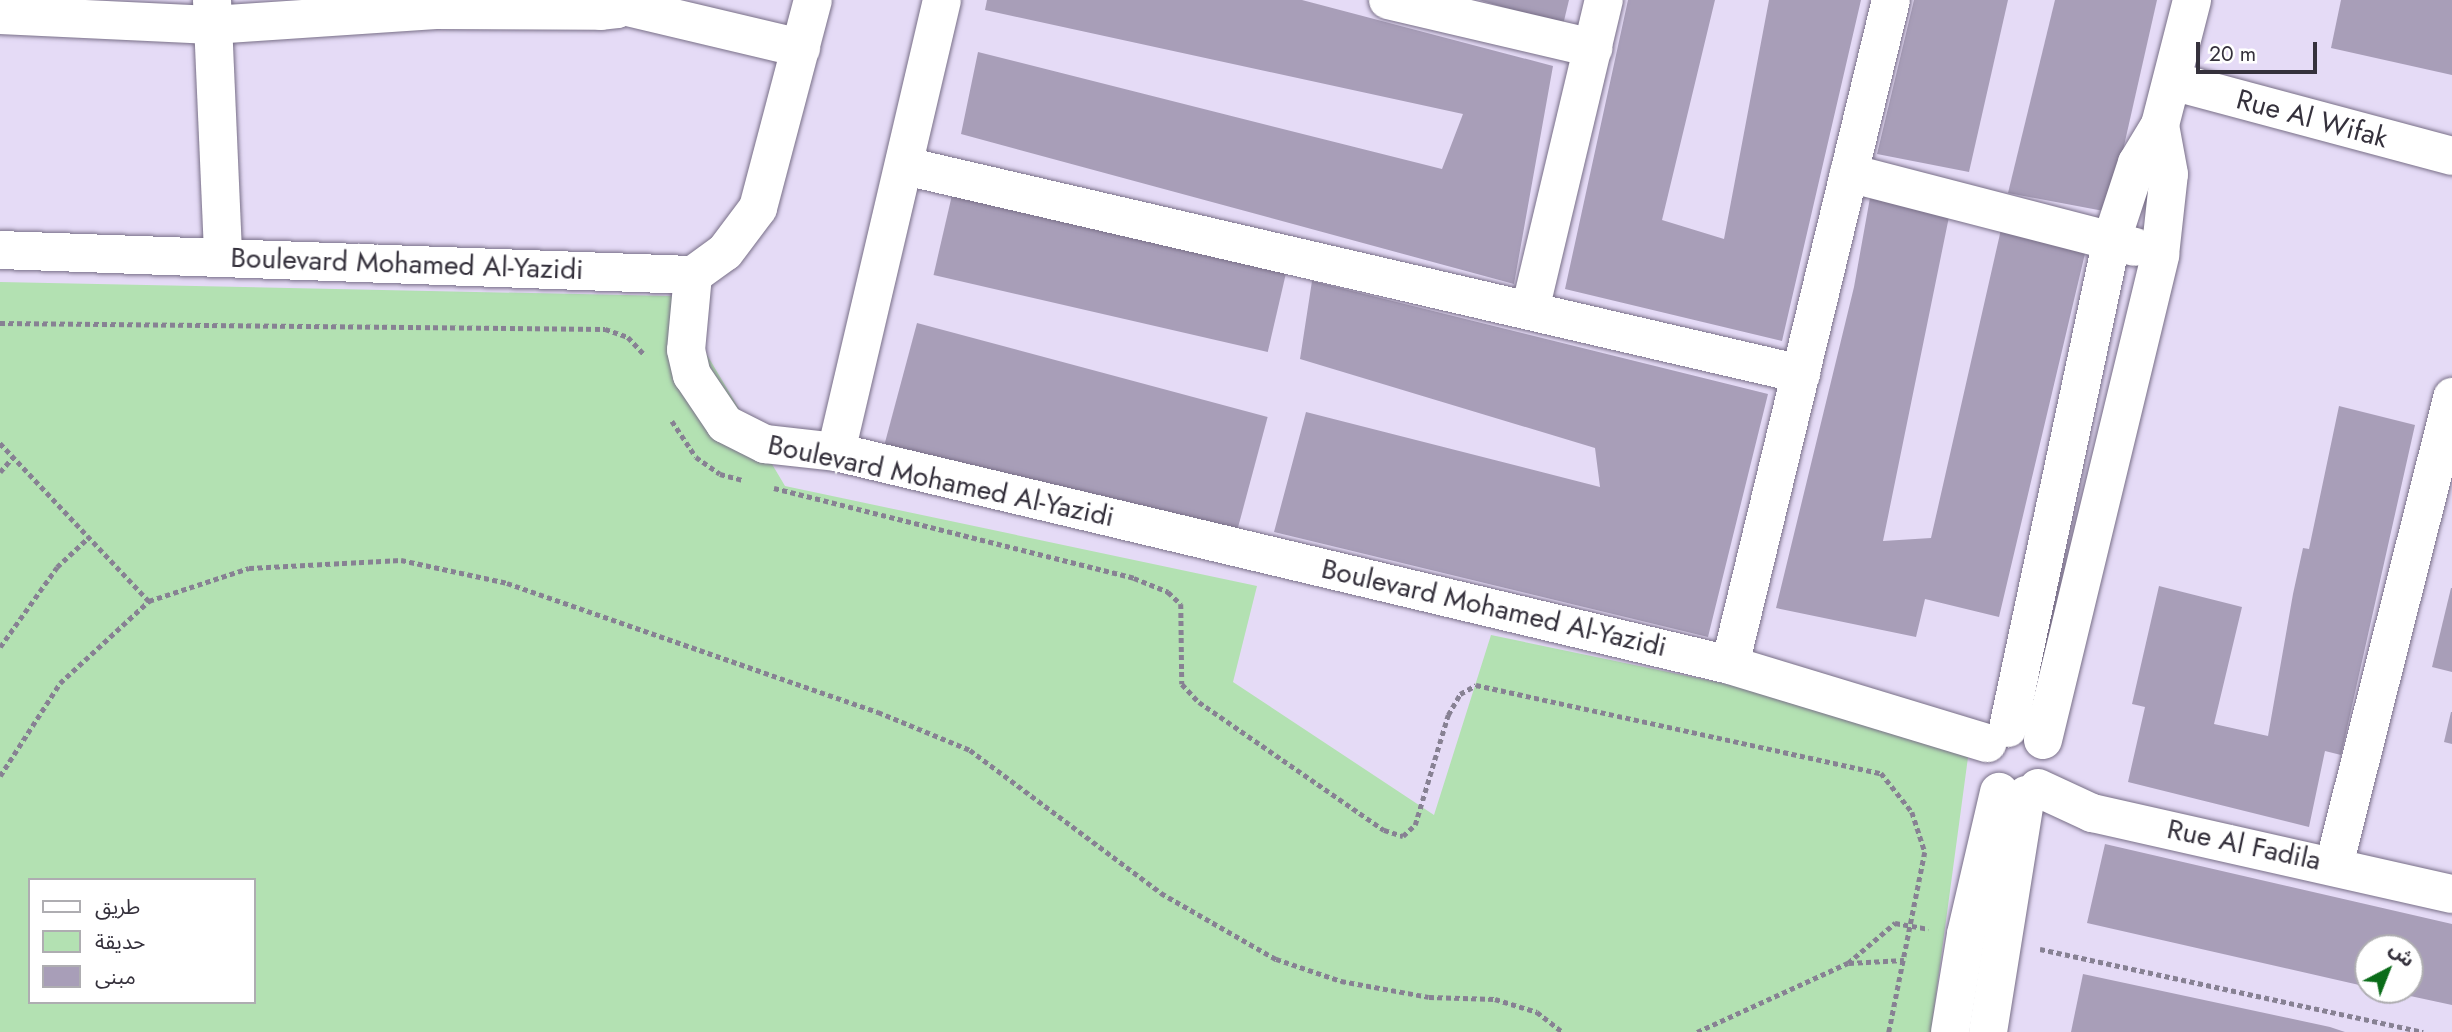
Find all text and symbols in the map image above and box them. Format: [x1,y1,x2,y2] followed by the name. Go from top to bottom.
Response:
[2200,28,2321,72] scale bar
[2209,39,2256,69] text: 20 m
[2233,83,2391,155] street label: Rue Al Wifak
[230,241,584,287] street label: Boulevard Mohamed Al-Yazidi
[765,428,1117,534] street label: Boulevard Mohamed Al-Yazidi
[1318,552,1670,664] street label: Boulevard Mohamed Al-Yazidi
[2164,812,2324,878] street label: Rue Al Fadila
[28,878,256,1004] legend
[95,892,140,922] text: طريق
[95,927,145,957] text: حديقة
[2354,934,2424,1004] north arrow
[2383,936,2421,973] text: ش
[95,962,136,992] text: مبنى

